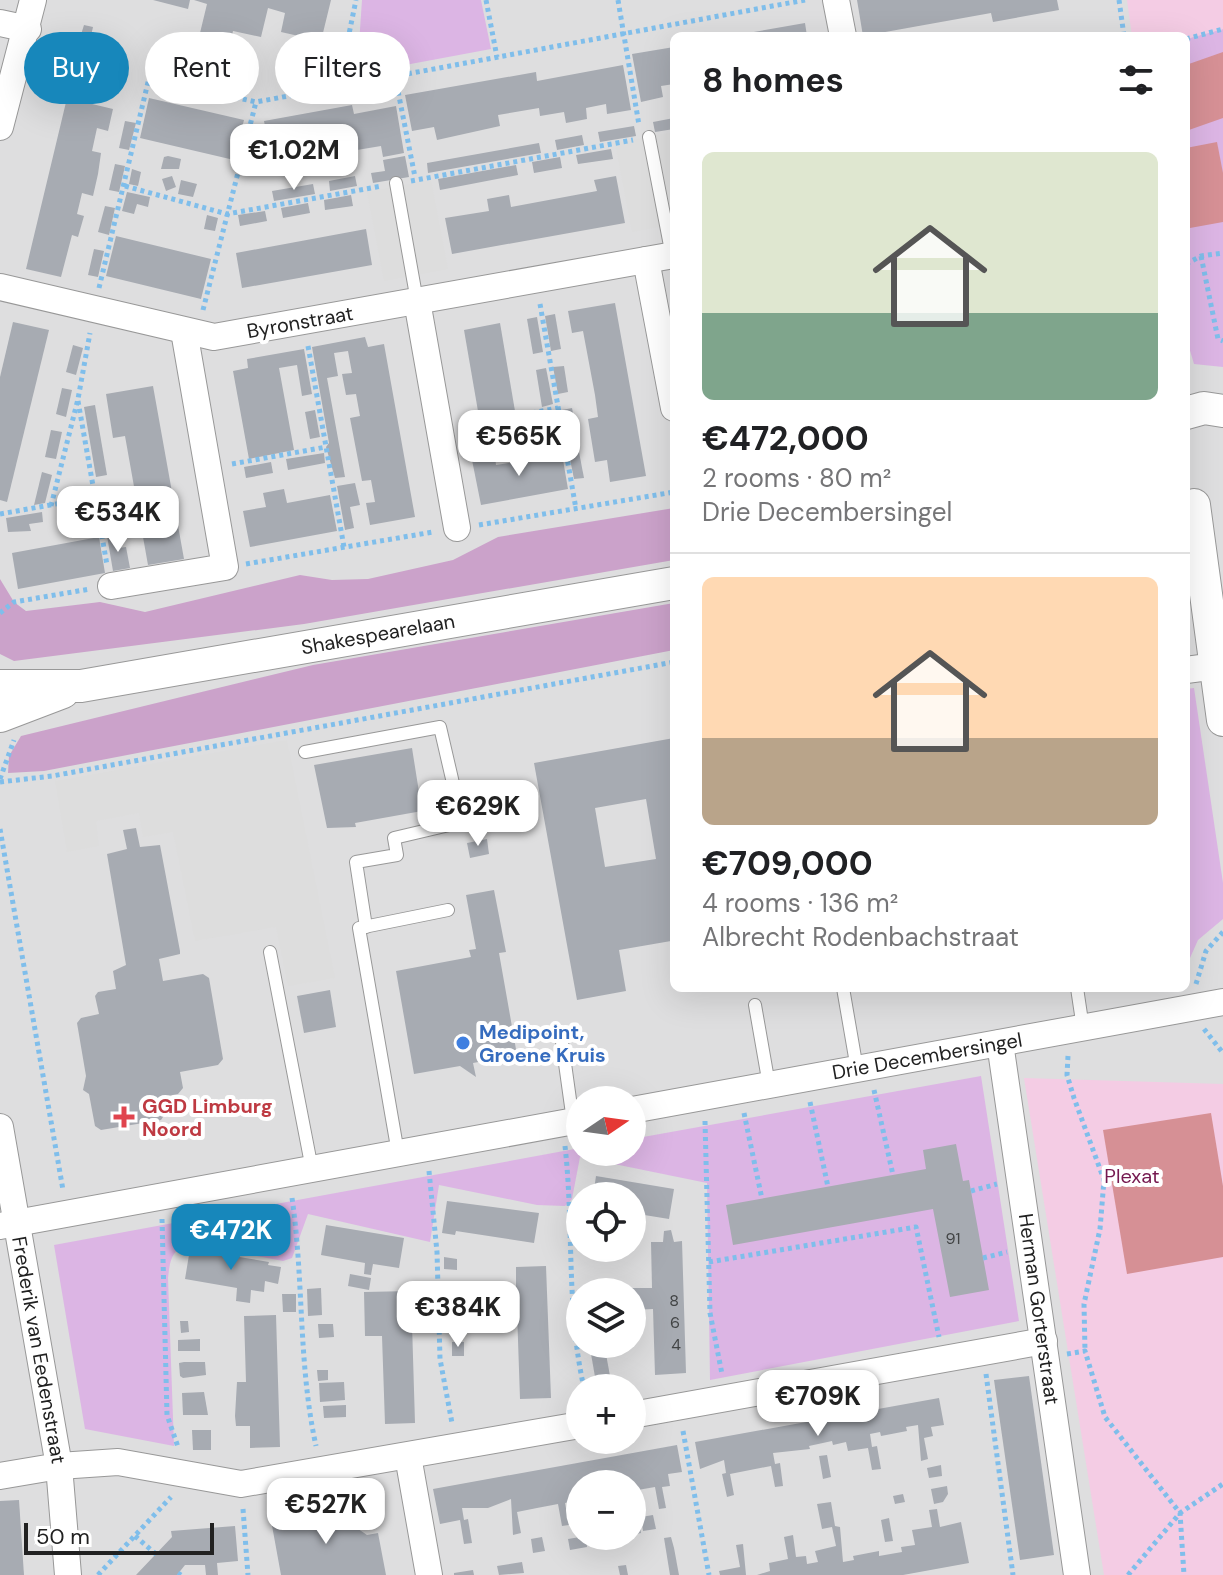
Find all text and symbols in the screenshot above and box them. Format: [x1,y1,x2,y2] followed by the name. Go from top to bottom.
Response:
[24,32,129,104] chip: Buy
[145,32,259,104] chip: Rent
[275,32,410,104] chip: Filters
[702,58,844,103] text: 8 homes
[1114,58,1158,102] icon: filters
[229,124,359,192] pin: €1.02M
[248,133,340,167] text: €1.02M
[858,204,1002,348] icon: home
[245,300,355,344] street label: Byronstraat
[463,410,575,478] pin: €565K
[702,416,869,461] text: €472,000
[476,419,562,453] text: €565K
[702,461,891,495] text: 2 rooms · 80 m²
[62,486,174,554] pin: €534K
[75,495,161,529] text: €534K
[702,495,952,529] text: Drie Decembersingel
[299,608,457,660] street label: Shakespearelaan
[858,629,1002,773] icon: home
[422,780,534,848] pin: €629K
[435,789,521,823] text: €629K
[702,841,873,886] text: €709,000
[702,886,898,920] text: 4 rooms · 136 m²
[702,920,1019,954] text: Albrecht Rodenbachstraat
[479,1019,606,1068] place label: Medipoint, Groene Kruis
[830,1026,1024,1086] street label: Drie Decembersingel
[454,1034,472,1052] marker: Medipoint, Groene Kruis
[566,1086,646,1166] north arrow
[566,1086,646,1550] map controls
[142,1093,273,1142] place label: GGD Limburg Noord
[113,1106,135,1128] marker: GGD Limburg Noord
[1104,1163,1160,1189] park label: Plexat
[566,1182,646,1262] button: locate
[175,1204,287,1272] pin: €472K
[1013,1212,1065,1406] street label: Herman Gorterstraat
[189,1213,273,1247] text: €472K
[946,1228,960,1249] house number: 91
[6,1234,72,1466] street label: Frederik van Eedenstraat
[566,1278,646,1358] button: layers
[402,1281,514,1349] pin: €384K
[415,1290,501,1324] text: €384K
[669,1290,679,1311] house number: 8
[670,1312,680,1333] house number: 6
[671,1334,681,1355] house number: 4
[762,1370,874,1438] pin: €709K
[566,1374,646,1454] button: +
[775,1379,861,1413] text: €709K
[566,1470,646,1550] button: −
[270,1478,382,1546] pin: €527K
[285,1487,367,1521] text: €527K
[24,1519,214,1555] scale bar
[36,1522,90,1551] text: 50 m

